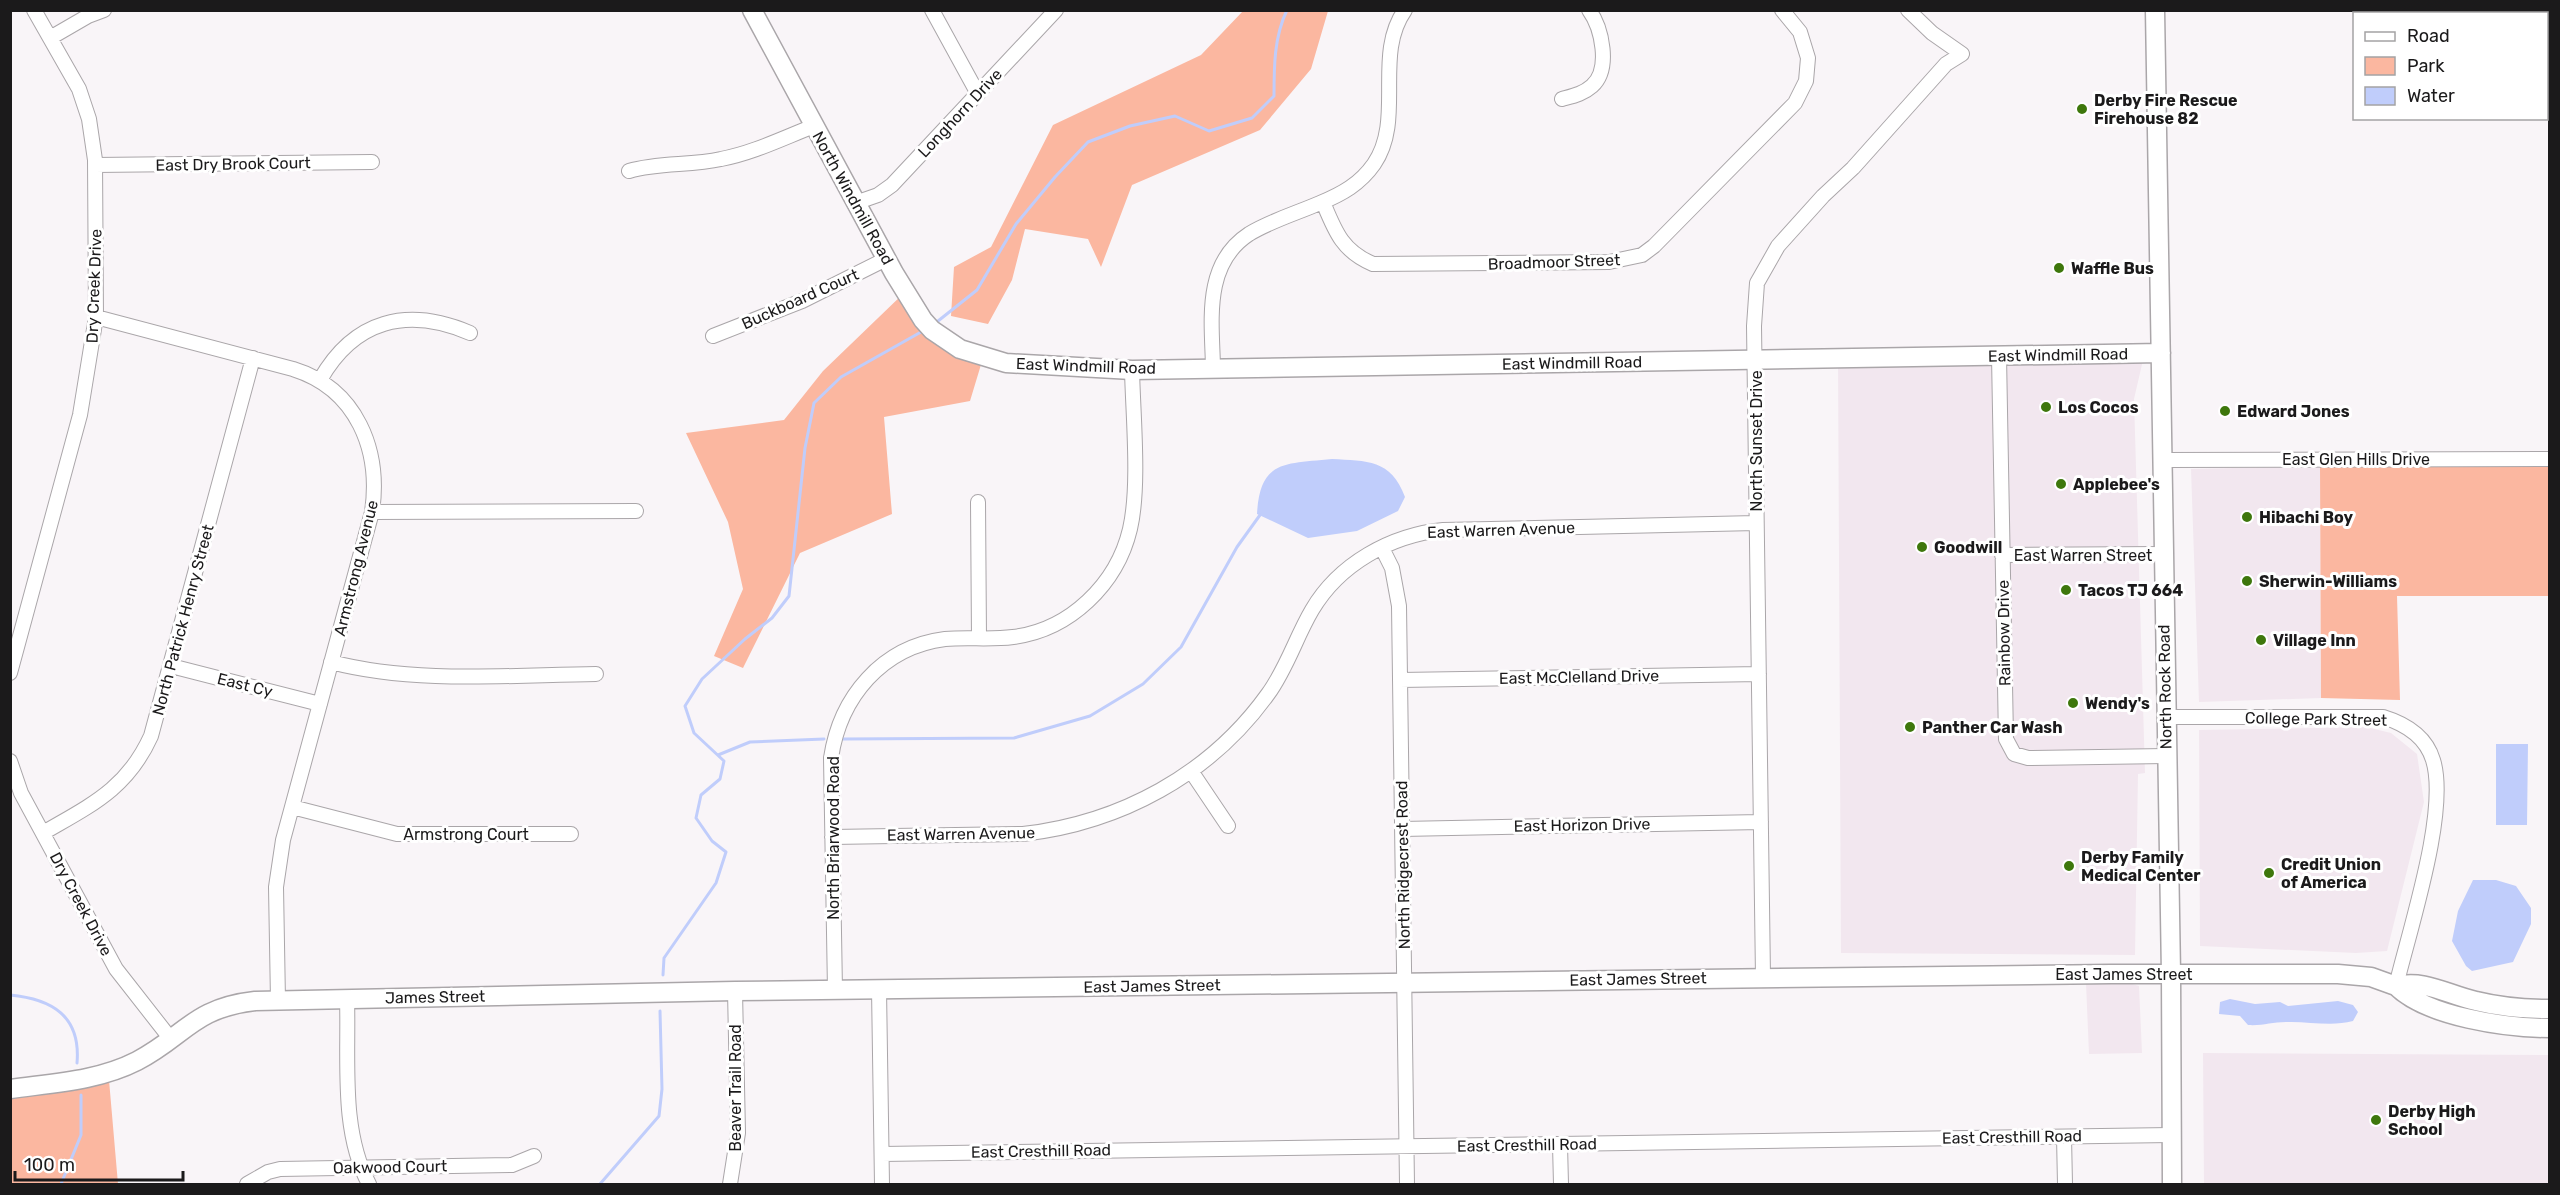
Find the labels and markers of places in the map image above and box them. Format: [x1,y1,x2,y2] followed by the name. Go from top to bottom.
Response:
[2094,91,2238,128] place label: Derby Fire Rescue Firehouse 82
[2075,102,2089,116] marker: Derby Fire Rescue Firehouse 82
[2071,259,2154,278] place label: Waffle Bus
[2052,261,2066,275] marker: Waffle Bus
[2058,398,2139,417] place label: Los Cocos
[2039,400,2053,414] marker: Los Cocos
[2237,402,2350,421] place label: Edward Jones
[2218,404,2232,418] marker: Edward Jones
[2073,475,2160,494] place label: Applebee's
[2054,477,2068,491] marker: Applebee's
[2259,508,2354,527] place label: Hibachi Boy
[2240,510,2254,524] marker: Hibachi Boy
[1934,538,2002,557] place label: Goodwill
[1915,540,1929,554] marker: Goodwill
[2259,572,2397,591] place label: Sherwin-Williams
[2240,574,2254,588] marker: Sherwin-Williams
[2078,581,2183,600] place label: Tacos TJ 664
[2059,583,2073,597] marker: Tacos TJ 664
[2273,631,2356,650] place label: Village Inn
[2254,633,2268,647] marker: Village Inn
[2085,694,2150,713] place label: Wendy's
[2066,696,2080,710] marker: Wendy's
[1922,718,2063,737] place label: Panther Car Wash
[1903,720,1917,734] marker: Panther Car Wash
[2081,848,2201,885] place label: Derby Family Medical Center
[2281,855,2381,892] place label: Credit Union of America
[2062,859,2076,873] marker: Derby Family Medical Center
[2262,866,2276,880] marker: Credit Union of America
[2388,1102,2476,1139] place label: Derby High School
[2369,1113,2383,1127] marker: Derby High School

